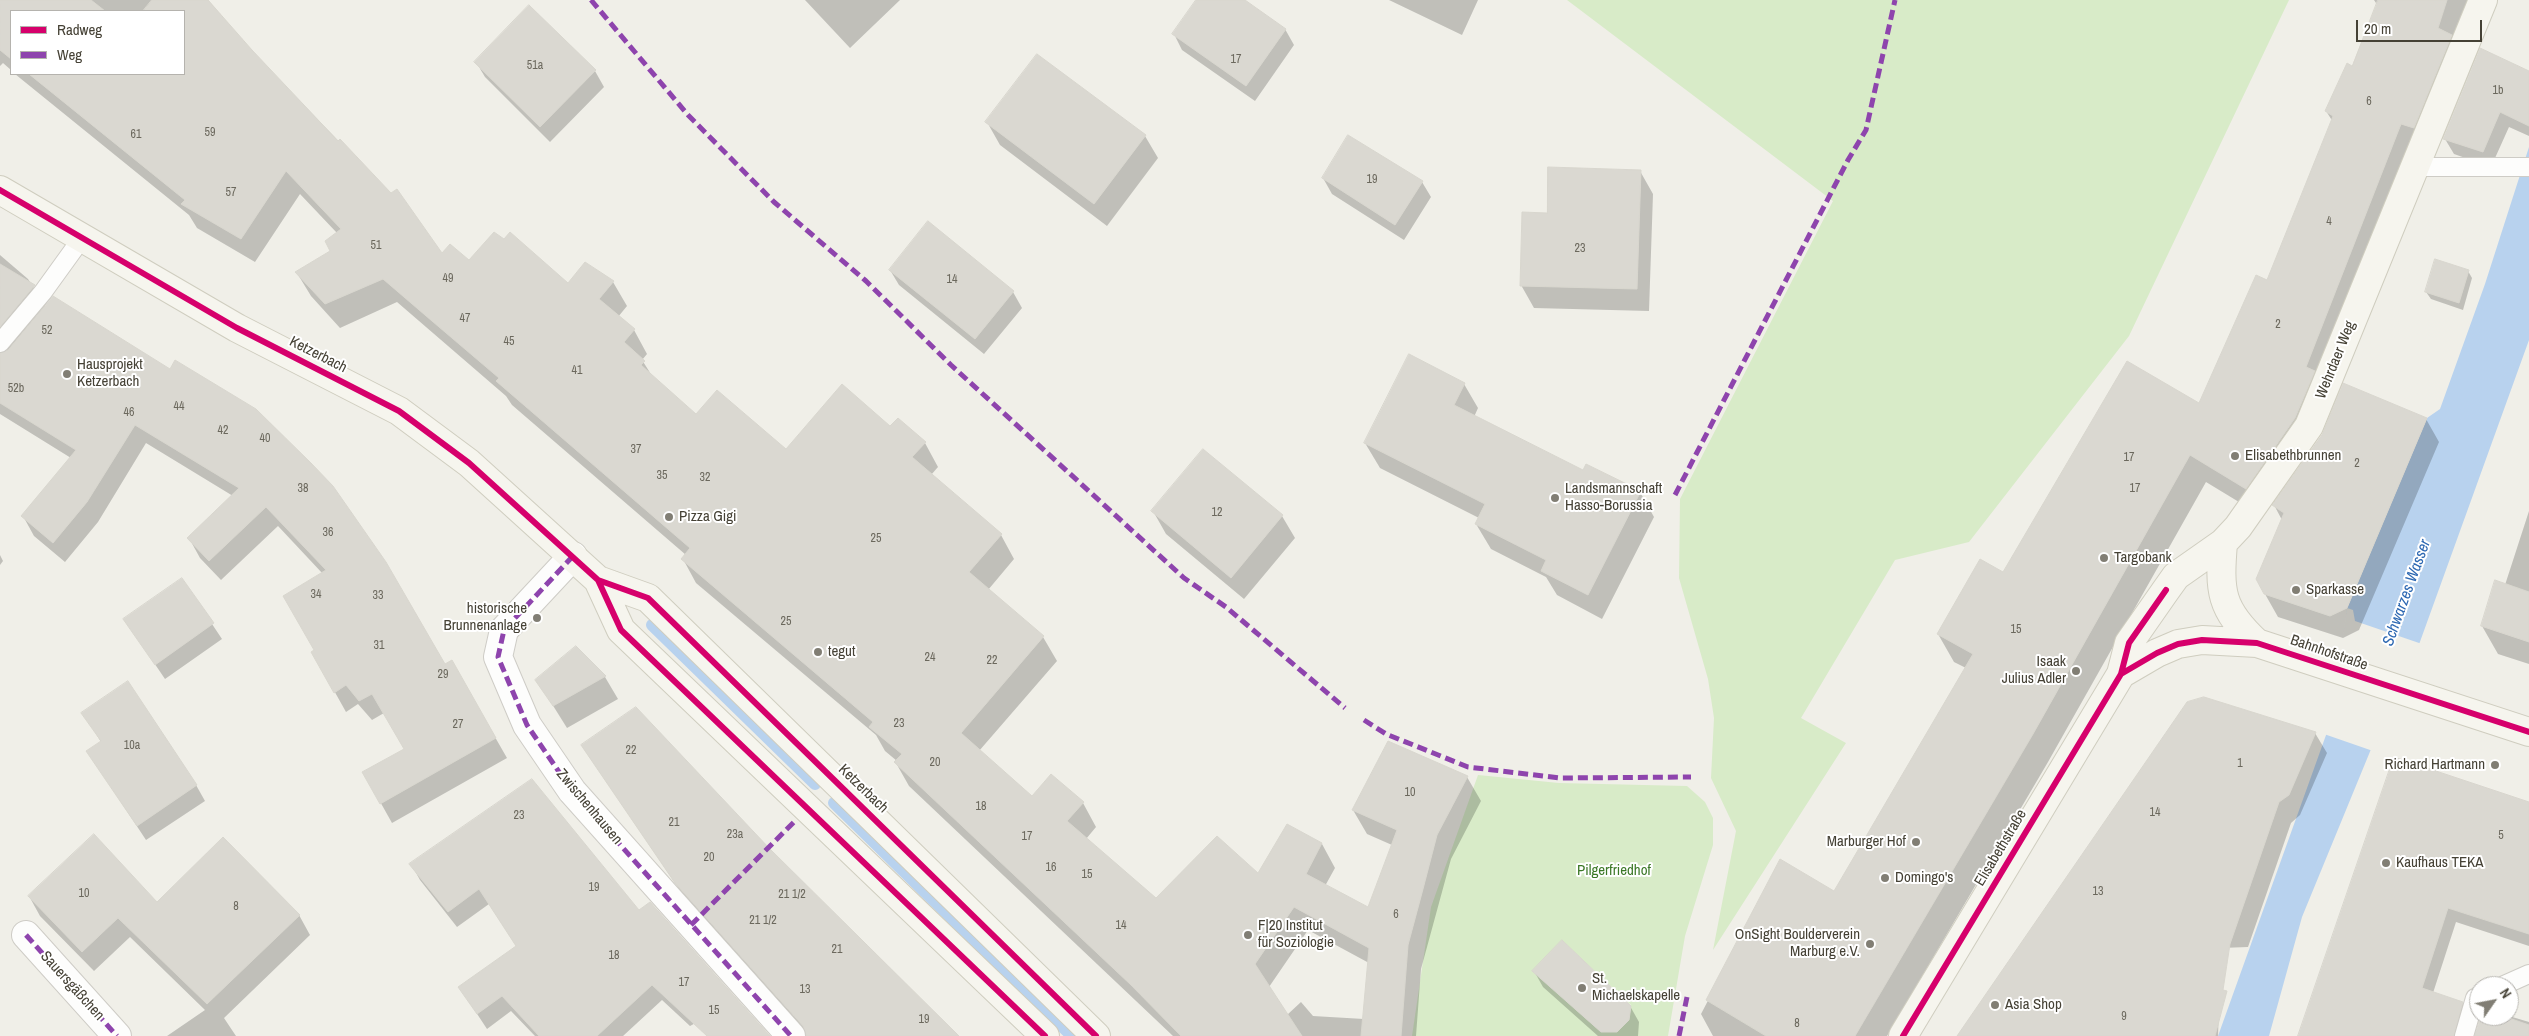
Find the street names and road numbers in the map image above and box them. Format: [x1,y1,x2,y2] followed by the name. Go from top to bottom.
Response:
[2312,318,2360,402] street label: Wehrdaer Weg
[286,333,350,377] street label: Ketzerbach
[2288,631,2370,675] street label: Bahnhofstraße
[834,761,892,817] street label: Ketzerbach
[552,766,626,848] street label: Zwischenhausen
[1971,806,2031,890] street label: Elisabethstraße
[36,948,108,1024] street label: Sauersgäßchen

